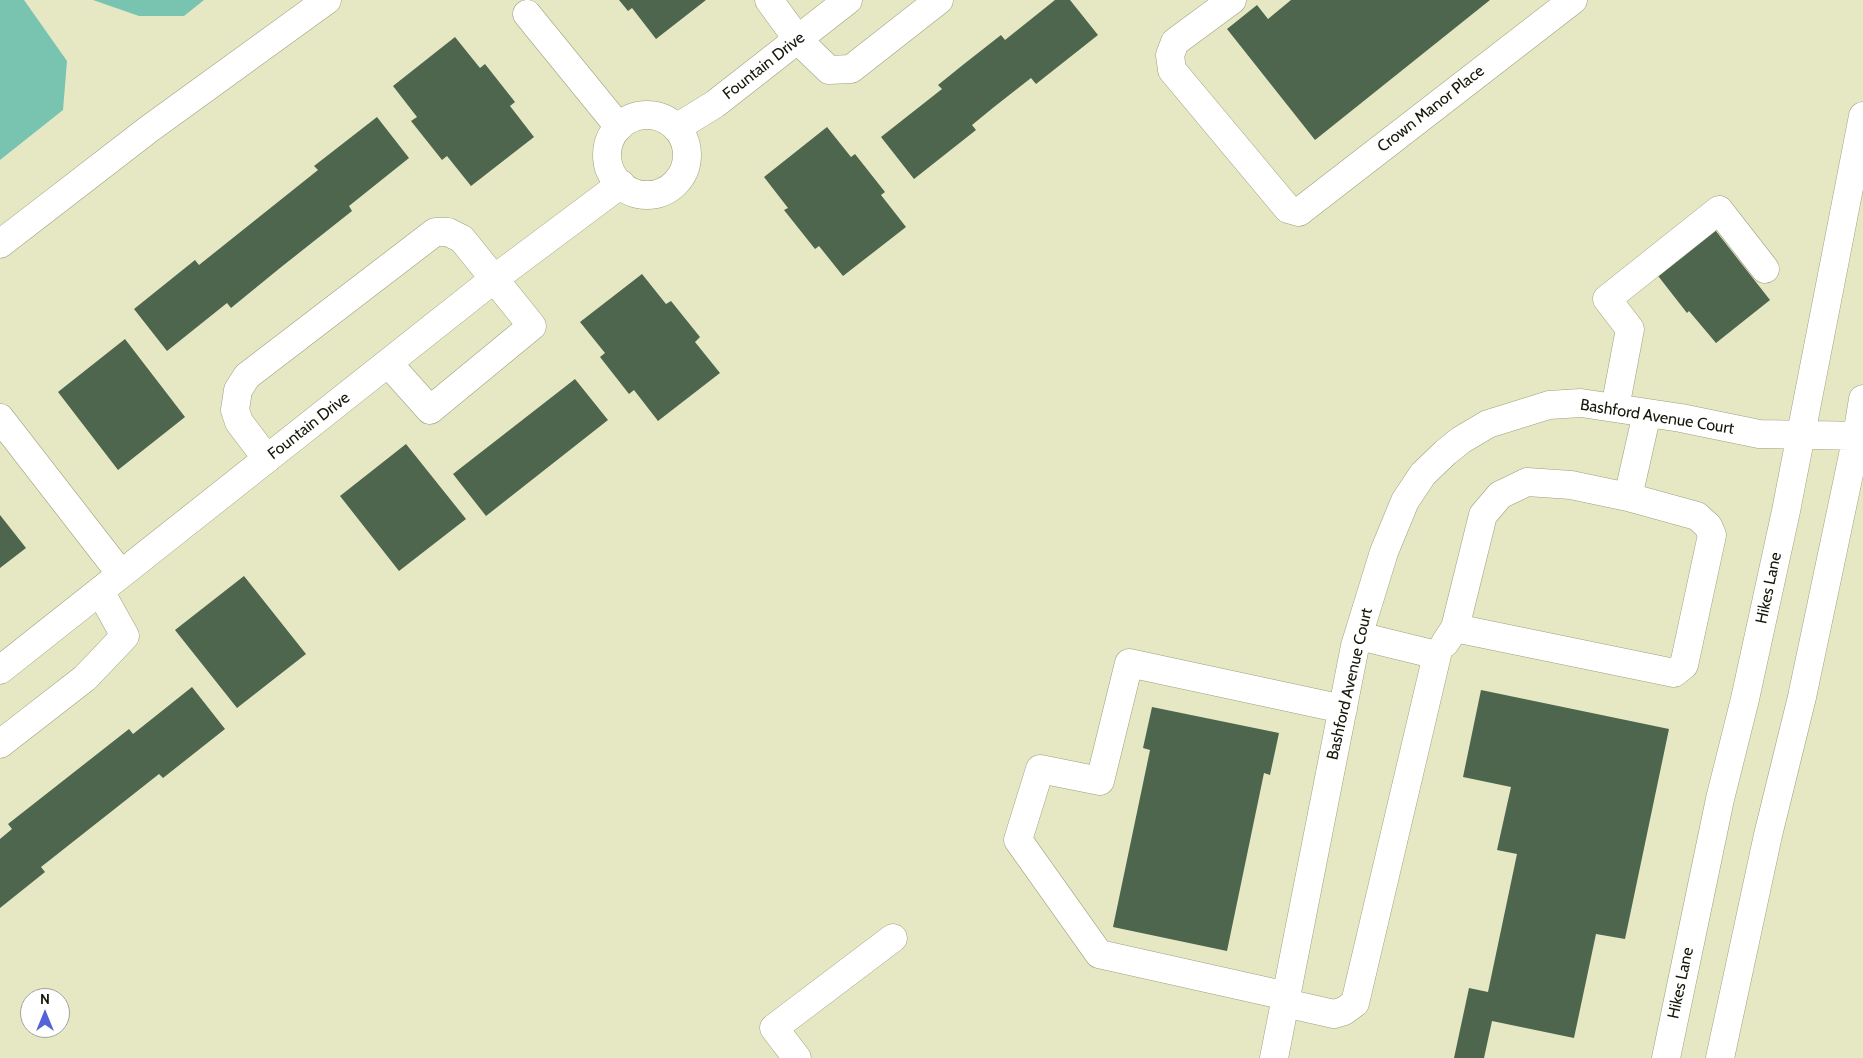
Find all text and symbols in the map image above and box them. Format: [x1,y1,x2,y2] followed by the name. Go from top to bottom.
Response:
[719,28,809,104] street label: Fountain Drive
[1374,61,1488,157] street label: Crown Manor Place
[264,388,354,464] street label: Fountain Drive
[1579,395,1735,439] street label: Bashford Avenue Court
[1752,550,1786,626] street label: Hikes Lane
[1323,606,1377,762] street label: Bashford Avenue Court
[1664,945,1698,1021] street label: Hikes Lane
[20,988,70,1038] north arrow
[40,990,50,1008] text: N

